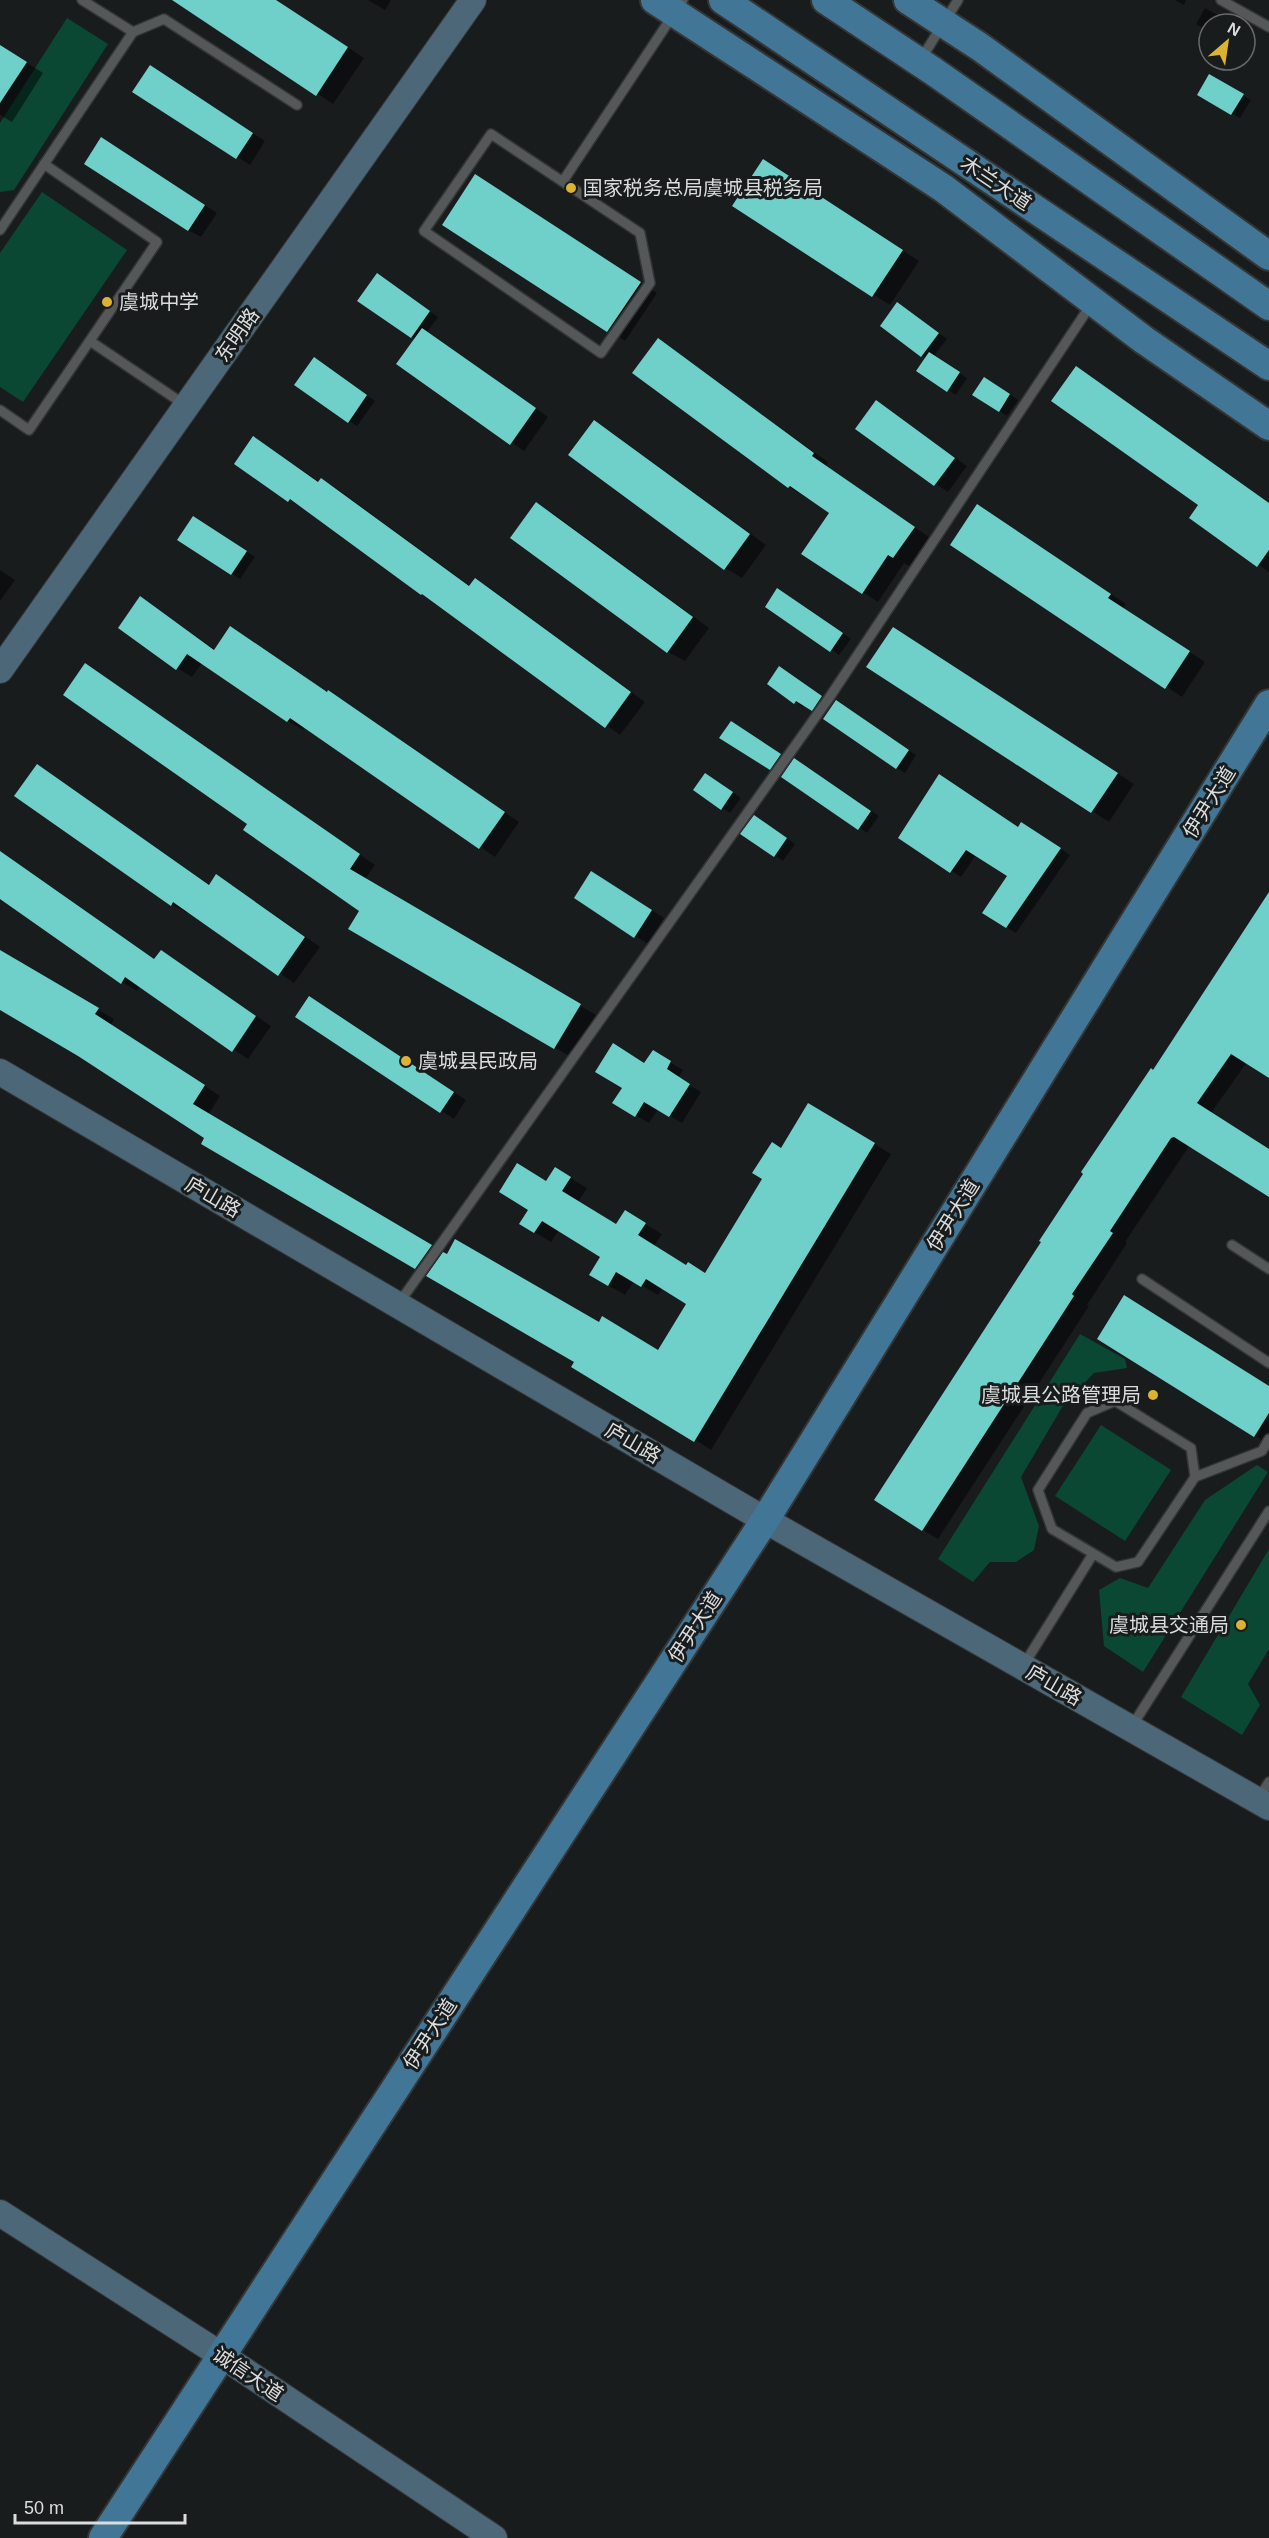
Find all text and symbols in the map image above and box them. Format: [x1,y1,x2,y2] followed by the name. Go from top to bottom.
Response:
[1197,12,1257,72] north arrow
[1225,19,1243,40] text: N
[957,152,1035,214] street label: 木兰大道
[583,177,823,199] place label: 国家税务总局虞城县税务局
[564,181,578,195] marker: 国家税务总局虞城县税务局
[119,291,199,313] place label: 虞城中学
[100,295,114,309] marker: 虞城中学
[211,304,263,366] street label: 东明路
[1178,762,1240,842] street label: 伊尹大道
[418,1050,538,1072] place label: 虞城县民政局
[399,1054,413,1068] marker: 虞城县民政局
[182,1172,244,1222] street label: 庐山路
[922,1175,984,1255] street label: 伊尹大道
[981,1384,1141,1406] place label: 虞城县公路管理局
[1146,1388,1160,1402] marker: 虞城县公路管理局
[602,1418,664,1468] street label: 庐山路
[664,1587,726,1667] street label: 伊尹大道
[1109,1614,1229,1636] place label: 虞城县交通局
[1234,1618,1248,1632] marker: 虞城县交通局
[1023,1660,1085,1710] street label: 庐山路
[399,1994,461,2074] street label: 伊尹大道
[209,2343,287,2405] street label: 诚信大道
[15,2487,184,2525] scale bar
[24,2498,64,2518] text: 50 m

